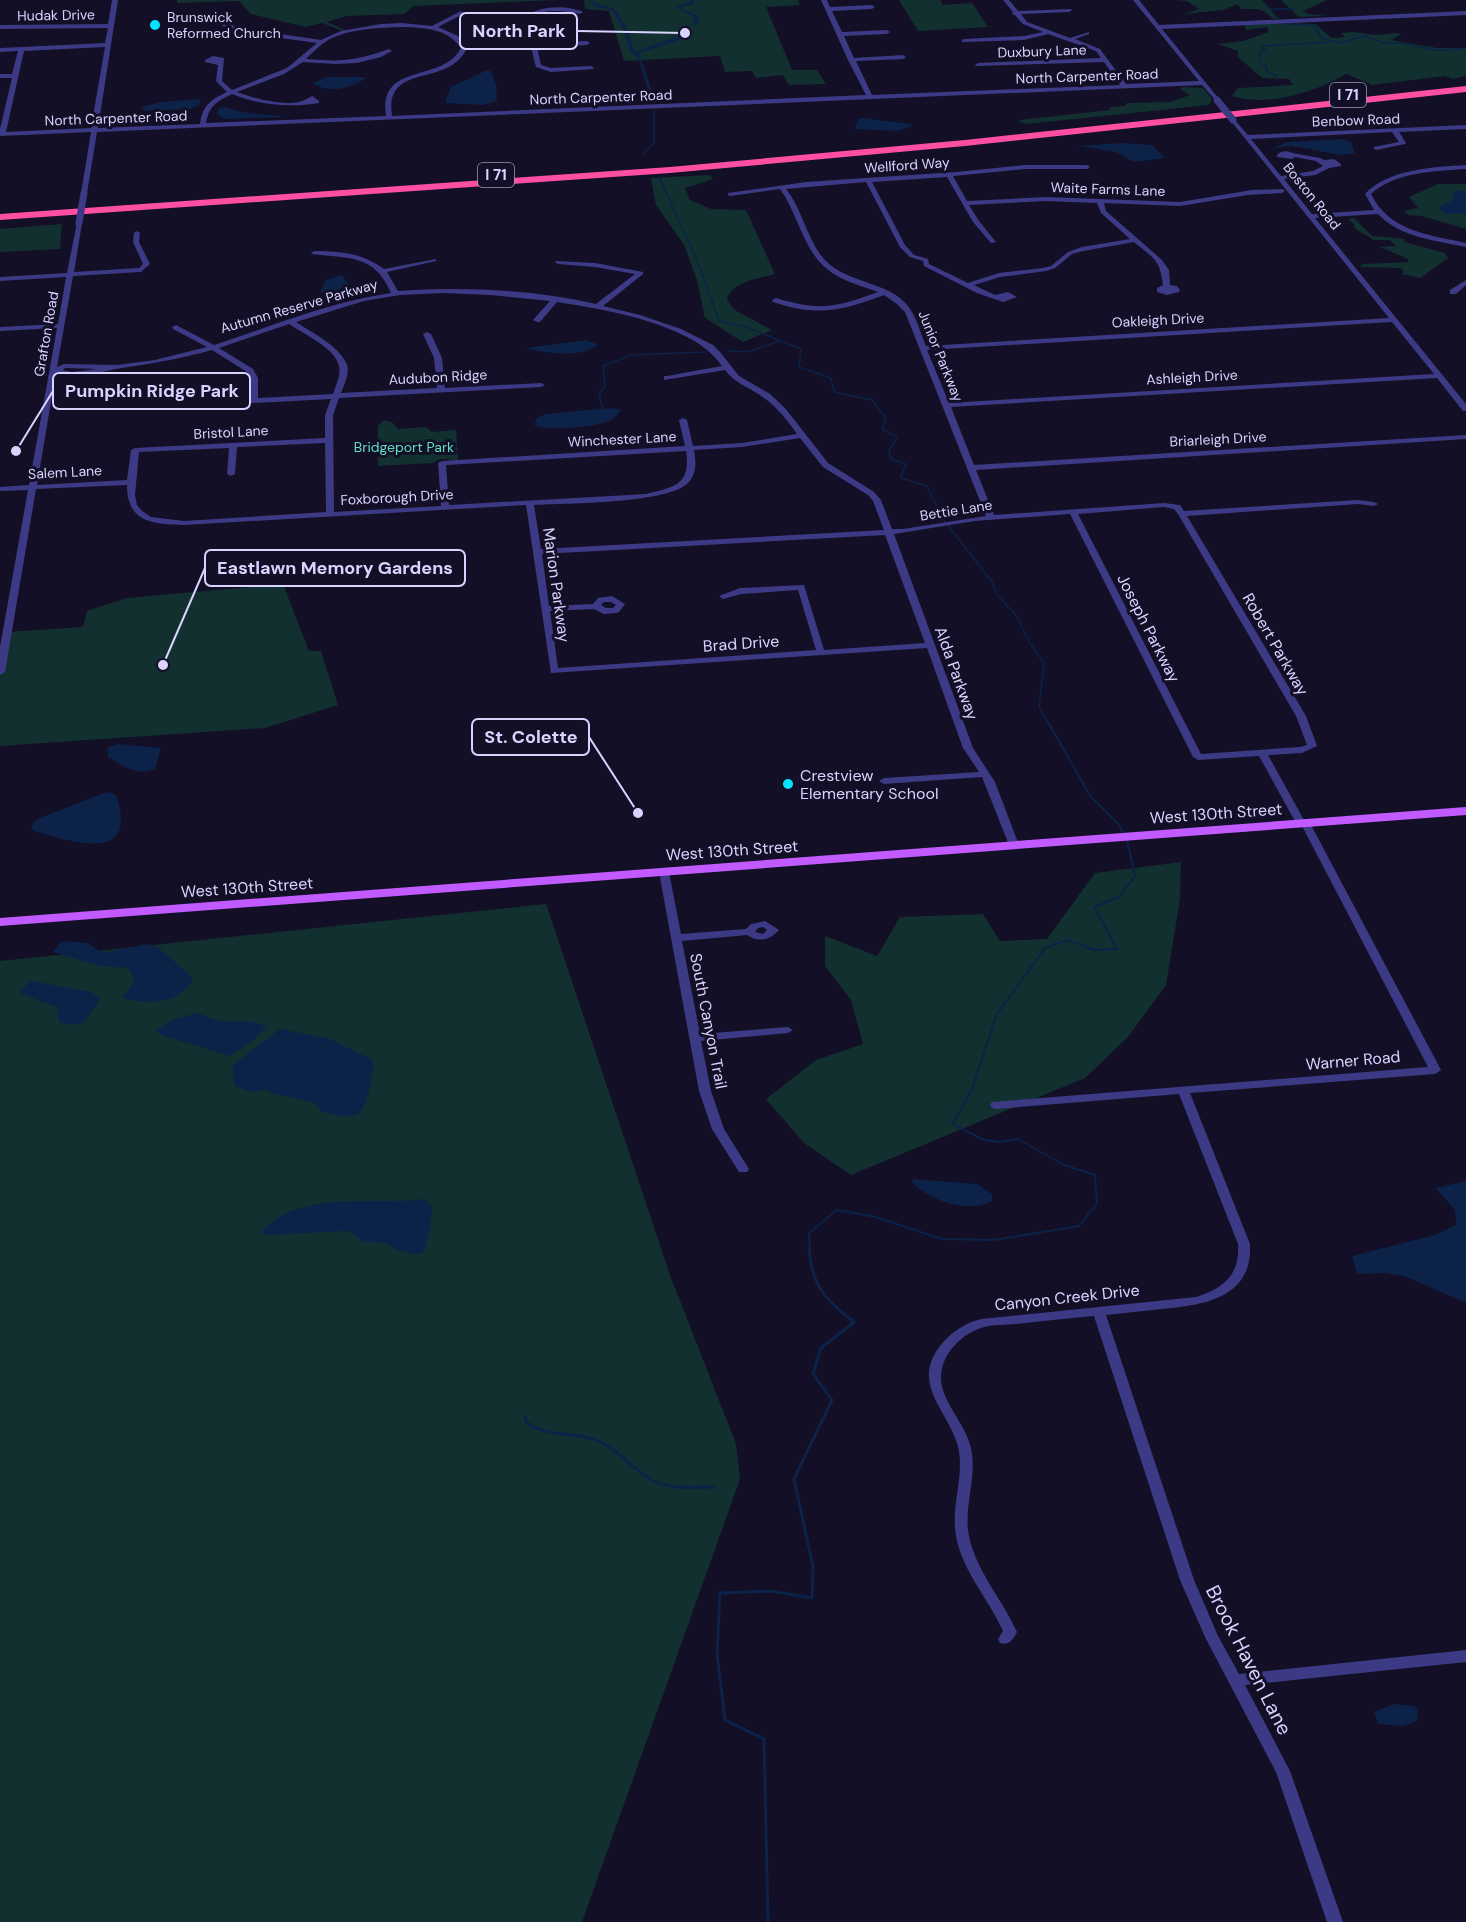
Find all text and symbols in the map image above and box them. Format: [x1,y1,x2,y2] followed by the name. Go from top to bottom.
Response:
[17,5,95,25] street label: Hudak Drive
[167,8,281,42] place label: Brunswick Reformed Church
[460,13,577,49] callout: North Park
[148,18,162,32] marker: Brunswick Reformed Church
[472,19,566,43] text: North Park
[997,40,1087,62] street label: Duxbury Lane
[1015,65,1159,87] street label: North Carpenter Road
[1330,83,1366,107] road number: I 71
[529,86,673,108] street label: North Carpenter Road
[44,107,188,129] street label: North Carpenter Road
[1312,109,1400,131] street label: Benbow Road
[864,153,950,177] street label: Wellford Way
[1279,159,1345,233] street label: Boston Road
[478,163,514,187] road number: I 71
[1050,178,1166,200] street label: Waite Farms Lane
[218,275,380,337] street label: Autumn Reserve Parkway
[30,290,62,378] street label: Grafton Road
[915,308,968,404] street label: Junior Parkway
[1111,309,1205,331] street label: Oakleigh Drive
[388,365,488,389] street label: Audubon Ridge
[1146,366,1238,388] street label: Ashleigh Drive
[53,373,250,409] callout: Pumpkin Ridge Park
[65,379,240,403] text: Pumpkin Ridge Park
[193,421,269,443] street label: Bristol Lane
[567,427,677,451] street label: Winchester Lane
[1169,427,1267,451] street label: Briarleigh Drive
[354,438,454,456] park label: Bridgeport Park
[28,461,102,483] street label: Salem Lane
[340,485,454,509] street label: Foxborough Drive
[918,495,994,525] street label: Bettie Lane
[538,526,575,644] street label: Marion Parkway
[205,550,465,586] callout: Eastlawn Memory Gardens
[217,556,453,580] text: Eastlawn Memory Gardens
[1112,570,1185,686] street label: Joseph Parkway
[1238,589,1313,699] street label: Robert Parkway
[930,623,983,723] street label: Alda Parkway
[702,630,780,657] street label: Brad Drive
[472,719,589,755] callout: St. Colette
[484,725,578,749] text: St. Colette
[800,765,938,804] place label: Crestview Elementary School
[781,777,795,791] marker: Crestview Elementary School
[1149,798,1283,829] street label: West 130th Street
[665,835,799,866] street label: West 130th Street
[180,872,314,903] street label: West 130th Street
[685,951,732,1091] street label: South Canyon Trail
[1305,1046,1401,1075] street label: Warner Road
[994,1279,1141,1316] street label: Canyon Creek Drive
[1200,1581,1298,1739] street label: Brook Haven Lane

